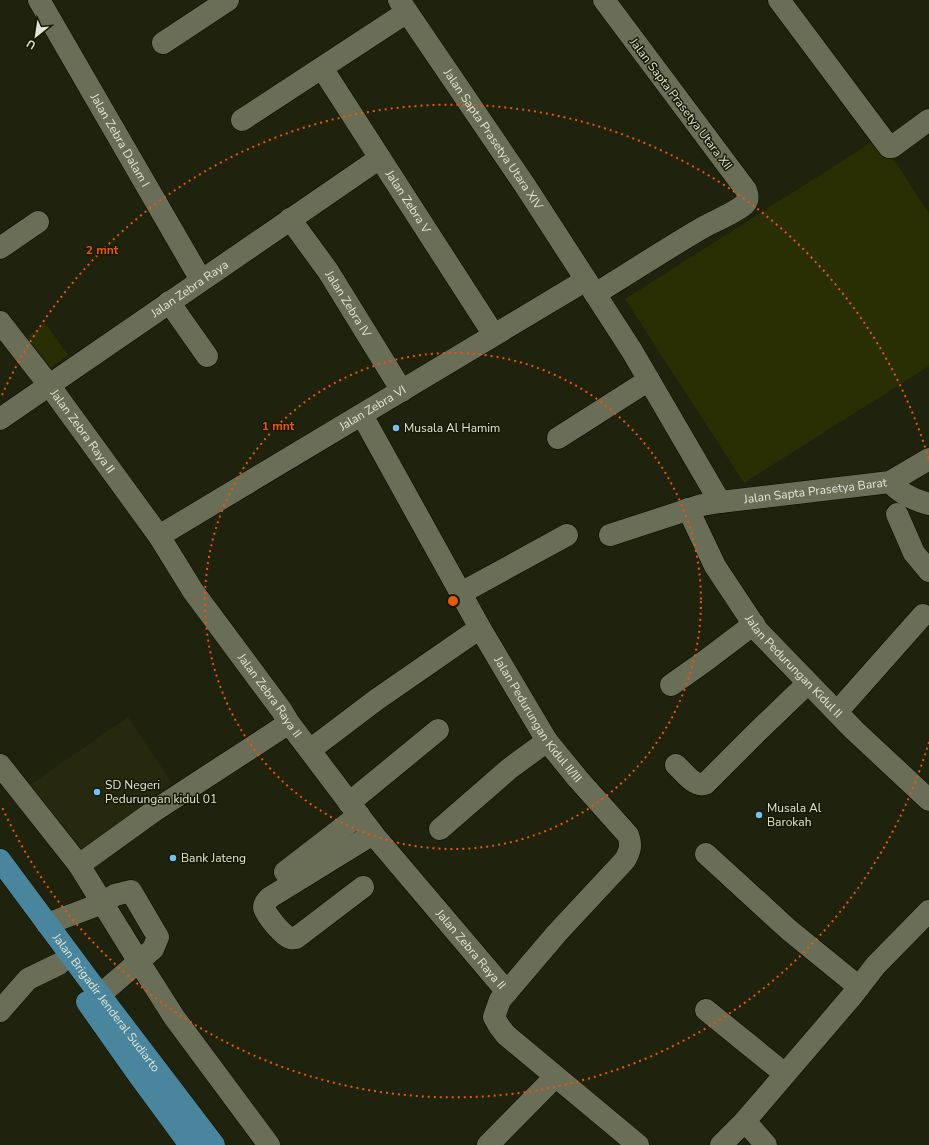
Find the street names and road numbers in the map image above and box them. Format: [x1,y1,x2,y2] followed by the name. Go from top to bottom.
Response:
[625,34,736,173] street label: Jalan Sapta Prasetya Utara XII
[439,65,547,213] street label: Jalan Sapta Prasetya Utara XIV
[86,90,154,190] street label: Jalan Zebra Dalam I
[381,166,435,237] street label: Jalan Zebra V
[147,256,232,322] street label: Jalan Zebra Raya
[321,267,375,341] street label: Jalan Zebra IV
[335,382,409,435] street label: Jalan Zebra VI
[46,385,119,476] street label: Jalan Zebra Raya II
[742,474,889,507] street label: Jalan Sapta Prasetya Barat
[741,611,846,721] street label: Jalan Pedurungan Kidul II
[233,649,305,741] street label: Jalan Zebra Raya II
[490,653,585,786] street label: Jalan Pedurungan Kidul II/III
[432,905,509,993] street label: Jalan Zebra Raya II
[48,929,164,1076] street label: Jalan Brigadir Jenderal Sudiarto

